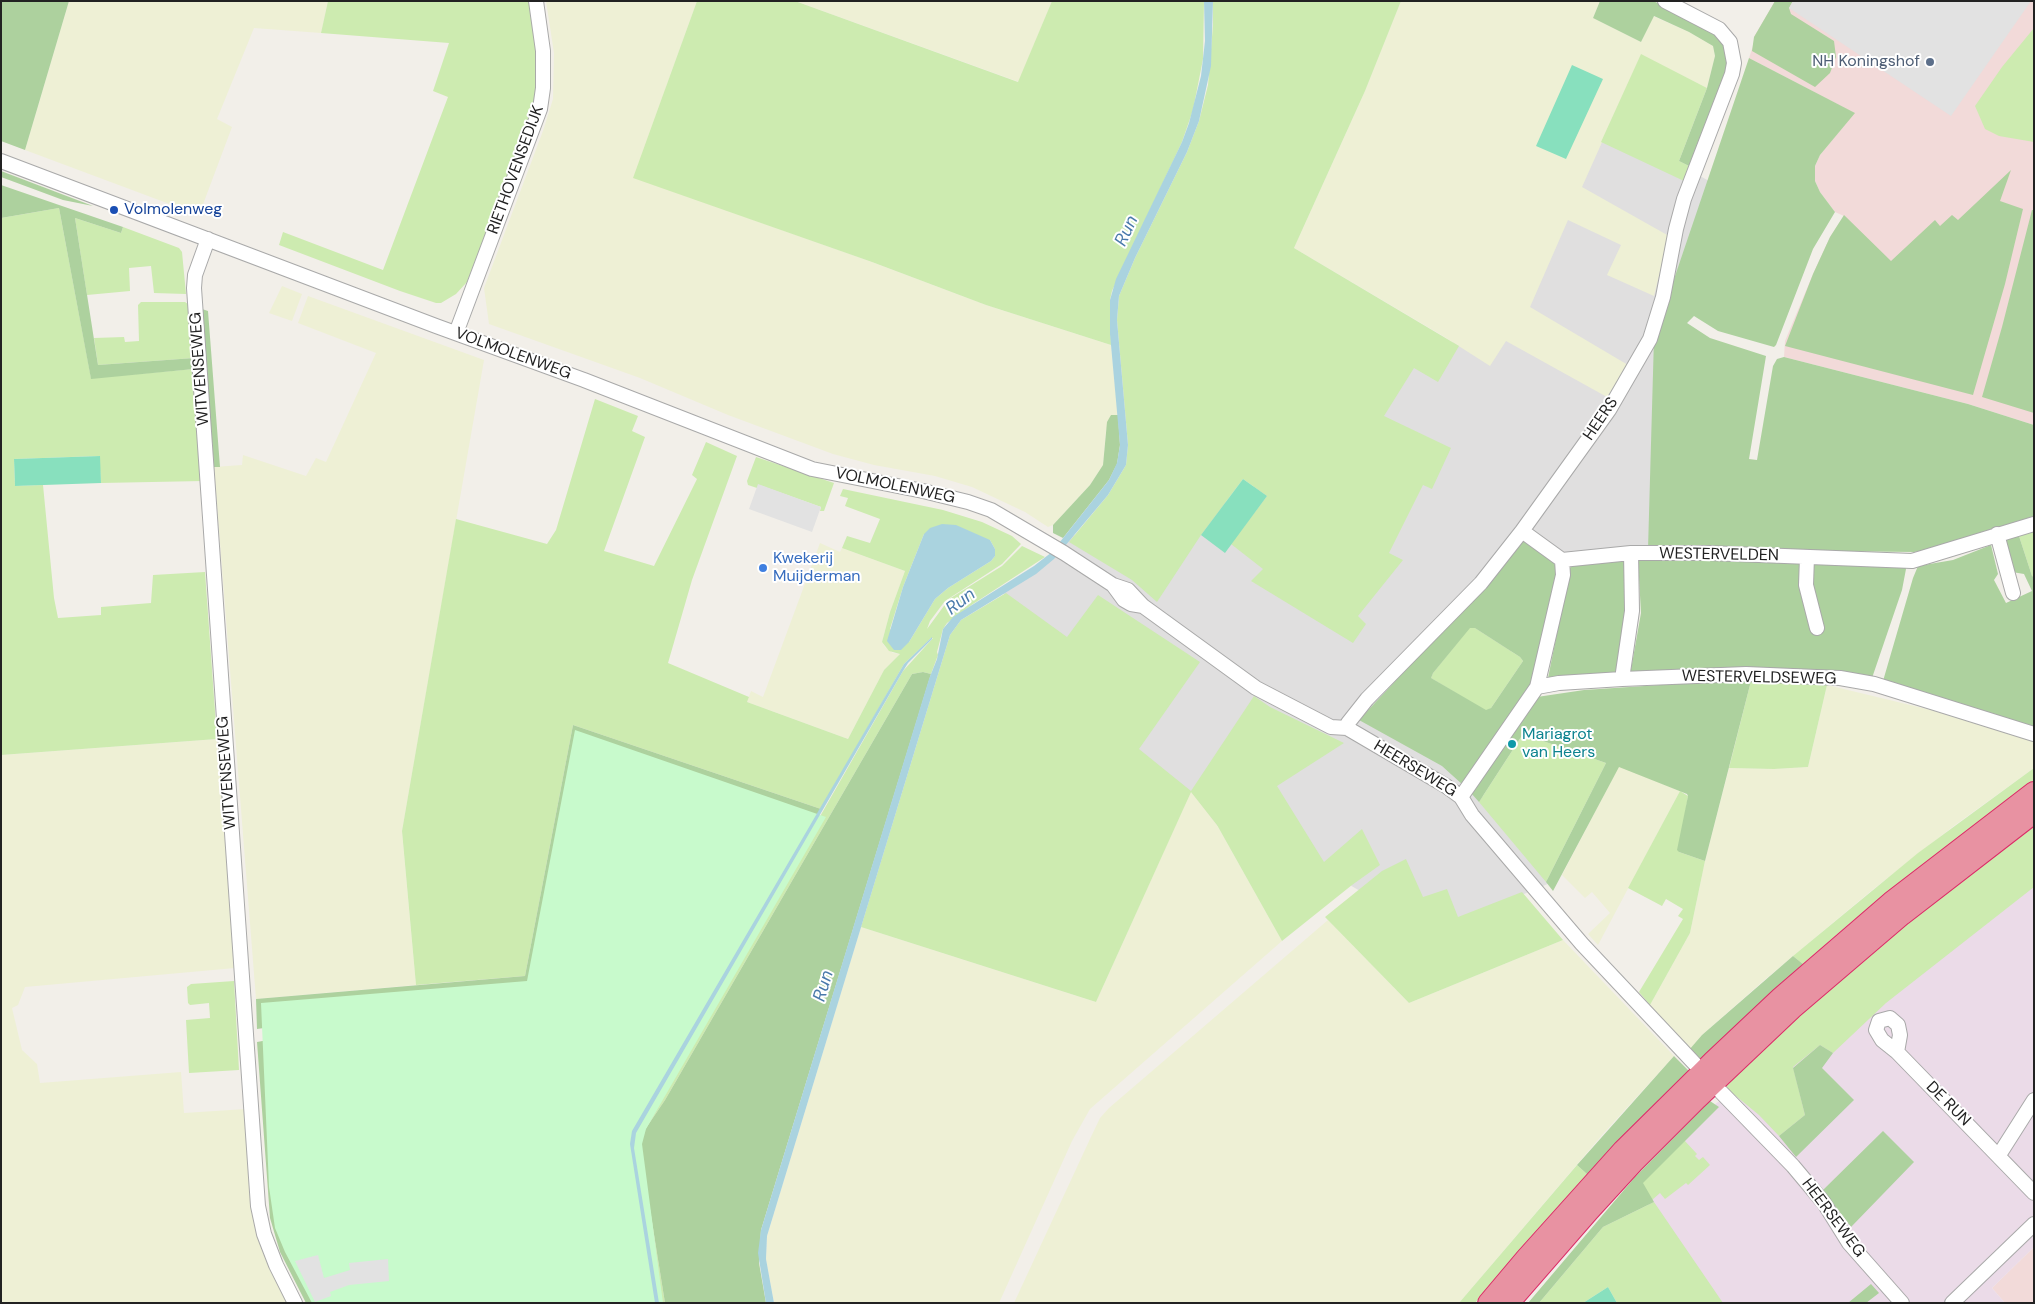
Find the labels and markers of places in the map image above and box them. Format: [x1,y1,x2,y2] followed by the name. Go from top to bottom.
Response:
[1812,52,1920,72] place label: NH Koningshof
[1924,56,1936,68] marker: NH Koningshof
[124,200,222,220] place label: Volmolenweg
[108,204,120,216] marker: Volmolenweg
[773,549,861,587] place label: Kwekerij Muijderman
[757,562,769,574] marker: Kwekerij Muijderman
[1522,725,1595,763] place label: Mariagrot van Heers
[1506,738,1518,750] marker: Mariagrot van Heers

